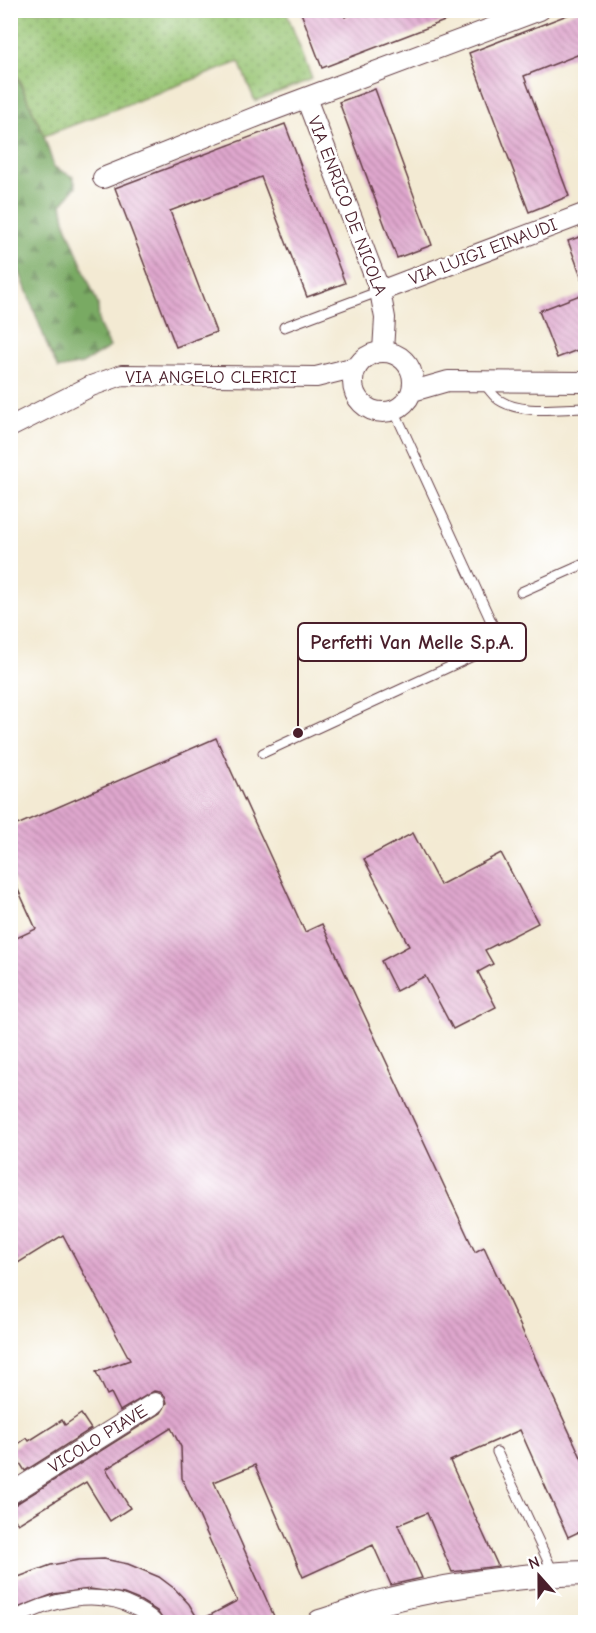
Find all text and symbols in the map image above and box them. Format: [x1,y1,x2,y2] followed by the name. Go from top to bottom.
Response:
[303,113,391,299] street label: VIA ENRICO DE NICOLA
[406,214,560,290] street label: VIA LUIGI EINAUDI
[125,367,297,388] street label: VIA ANGELO CLERICI
[298,623,526,661] callout: Perfetti Van Melle S.p.A.
[310,631,514,654] text: Perfetti Van Melle S.p.A.
[45,1400,151,1478] street label: VICOLO PIAVE
[509,1546,569,1606] north arrow
[526,1553,542,1573] text: N

